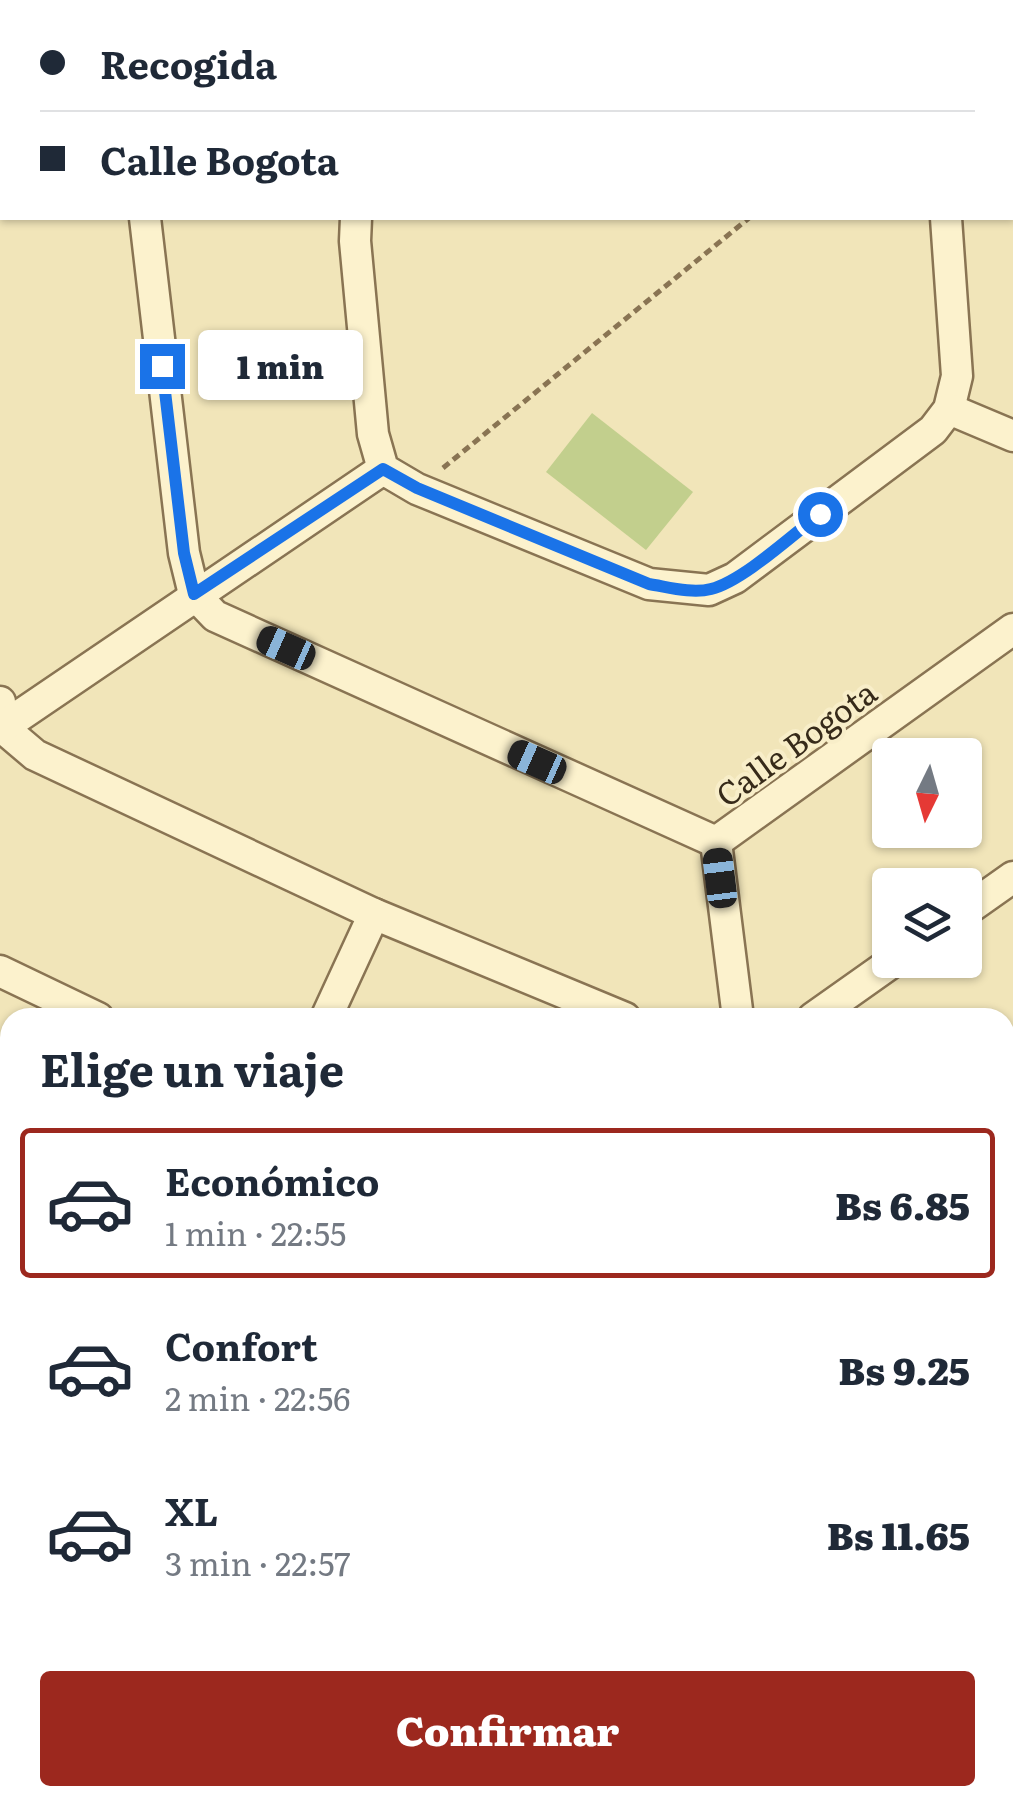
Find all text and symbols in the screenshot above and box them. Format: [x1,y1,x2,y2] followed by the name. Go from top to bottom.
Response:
[100,34,277,91] text: Recogida
[100,130,339,187] text: Calle Bogota
[197,331,362,401] callout: 1 min
[237,341,324,389] text: 1 min
[140,344,185,389] route end
[798,492,843,537] route start
[252,622,320,674] car
[705,667,886,817] street label: Calle Bogota
[503,736,571,788] car
[872,738,982,848] north arrow
[872,738,982,978] map controls
[701,846,739,910] car
[872,868,982,978] button: layers
[40,1034,344,1101] text: Elige un viaje
[165,1151,380,1208] text: Económico
[45,1158,135,1248] icon: car
[835,1175,970,1232] text: Bs 6.85
[165,1208,346,1256] text: 1 min · 22:55
[165,1316,318,1373] text: Confort
[45,1323,135,1413] icon: car
[838,1340,970,1397] text: Bs 9.25
[165,1373,351,1421] text: 2 min · 22:56
[165,1481,218,1538] text: XL
[45,1488,135,1578] icon: car
[827,1505,970,1562] text: Bs 11.65
[165,1538,351,1586] text: 3 min · 22:57
[40,1671,975,1786] button: Confirmar

